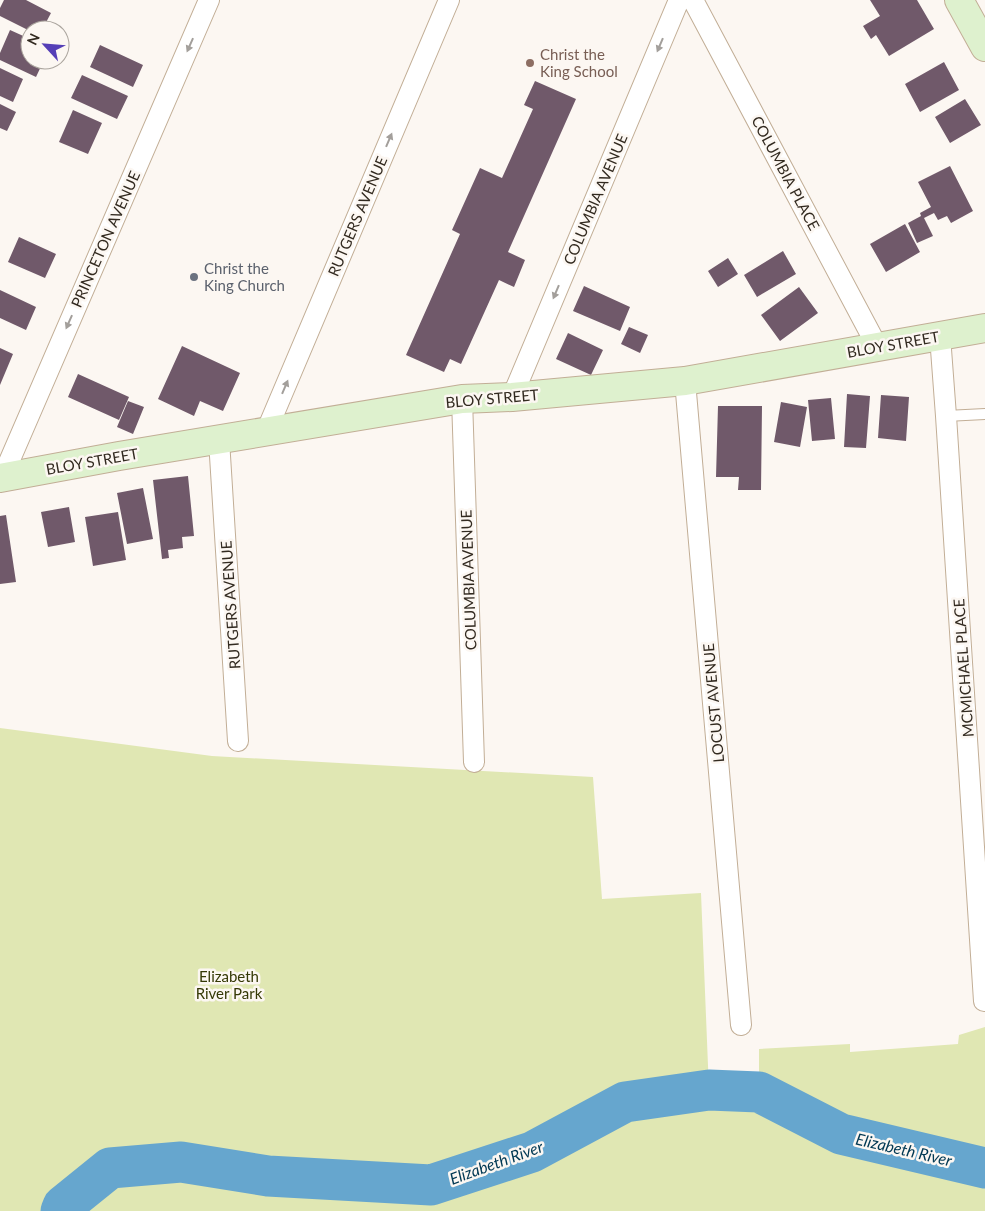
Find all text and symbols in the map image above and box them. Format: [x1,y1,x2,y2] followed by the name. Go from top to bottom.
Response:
[20,20,70,70] north arrow
[23,31,43,48] text: N
[185,38,193,52] one-way arrow
[655,38,663,52] one-way arrow
[540,45,618,80] place label: Christ the King School
[524,57,536,69] marker: Christ the King School
[748,113,824,233] street label: COLUMBIA PLACE
[559,131,631,267] street label: COLUMBIA AVENUE
[386,133,394,148] one-way arrow
[324,153,390,279] street label: RUTGERS AVENUE
[67,168,143,310] street label: PRINCETON AVENUE
[204,259,285,294] place label: Christ the King Church
[188,271,200,283] marker: Christ the King Church
[552,285,560,299] one-way arrow
[64,315,72,329] one-way arrow
[845,327,941,361] street label: BLOY STREET
[281,379,289,394] one-way arrow
[445,385,539,411] street label: BLOY STREET
[44,444,140,478] street label: BLOY STREET
[457,510,479,650] street label: COLUMBIA AVENUE
[217,540,243,670] street label: RUTGERS AVENUE
[949,598,977,738] street label: MCMICHAEL PLACE
[699,643,727,763] street label: LOCUST AVENUE
[196,967,263,1002] park label: Elizabeth River Park
[854,1129,954,1169] water label: Elizabeth River
[447,1136,546,1188] water label: Elizabeth River

